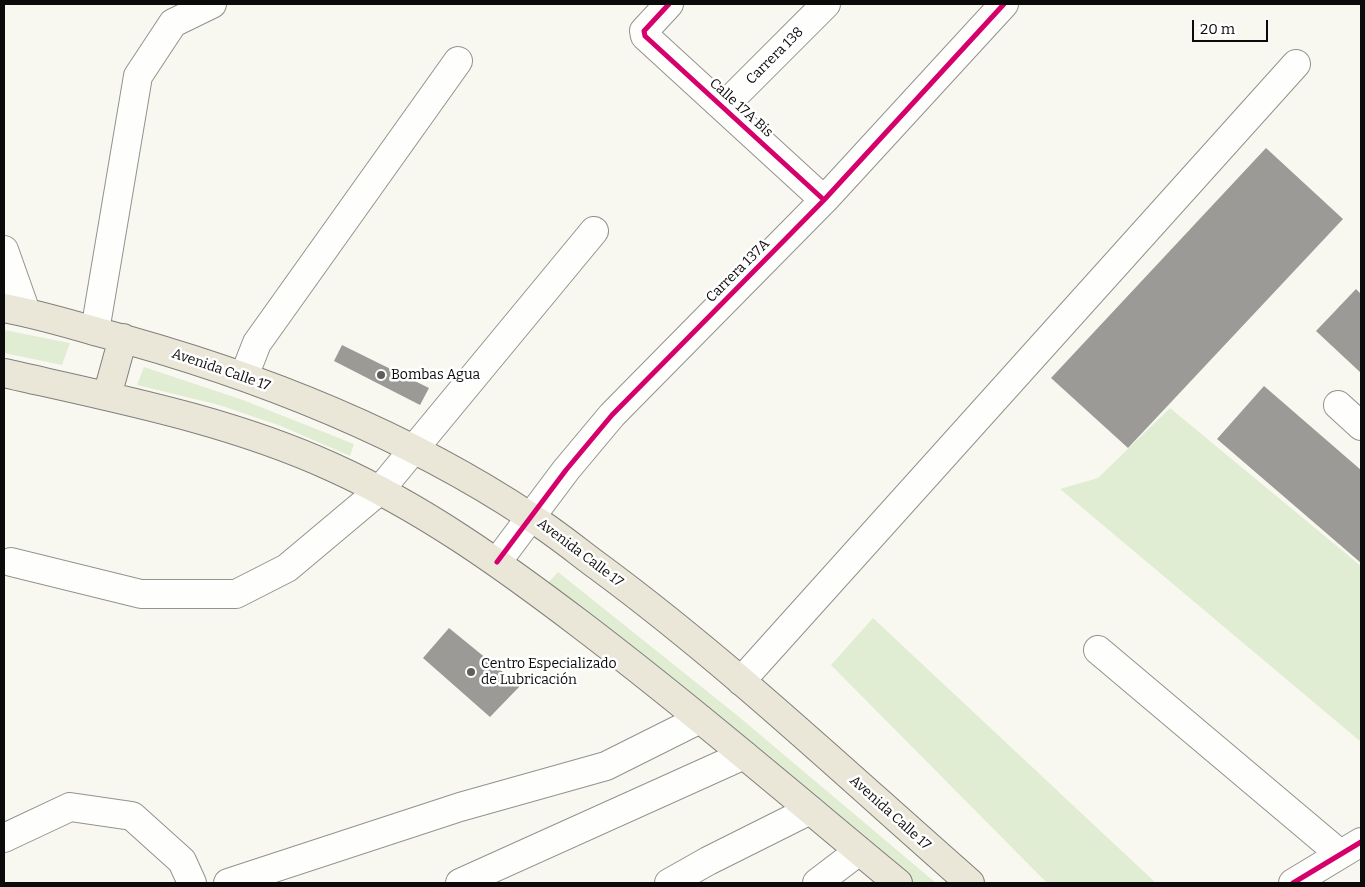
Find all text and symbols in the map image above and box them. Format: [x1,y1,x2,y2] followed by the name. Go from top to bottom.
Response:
[1195,10,1271,42] scale bar
[1200,20,1235,38] text: 20 m
[743,24,807,88] street label: Carrera 138
[706,75,776,141] street label: Calle 17A Bis
[703,236,773,306] street label: Carrera 137A
[170,345,272,395] street label: Avenida Calle 17
[391,367,480,383] place label: Bombas Agua
[375,369,387,381] marker: Bombas Agua
[534,515,626,591] street label: Avenida Calle 17
[481,656,617,689] place label: Centro Especializado de Lubricación
[465,666,477,678] marker: Centro Especializado de Lubricación
[846,772,934,854] street label: Avenida Calle 17

